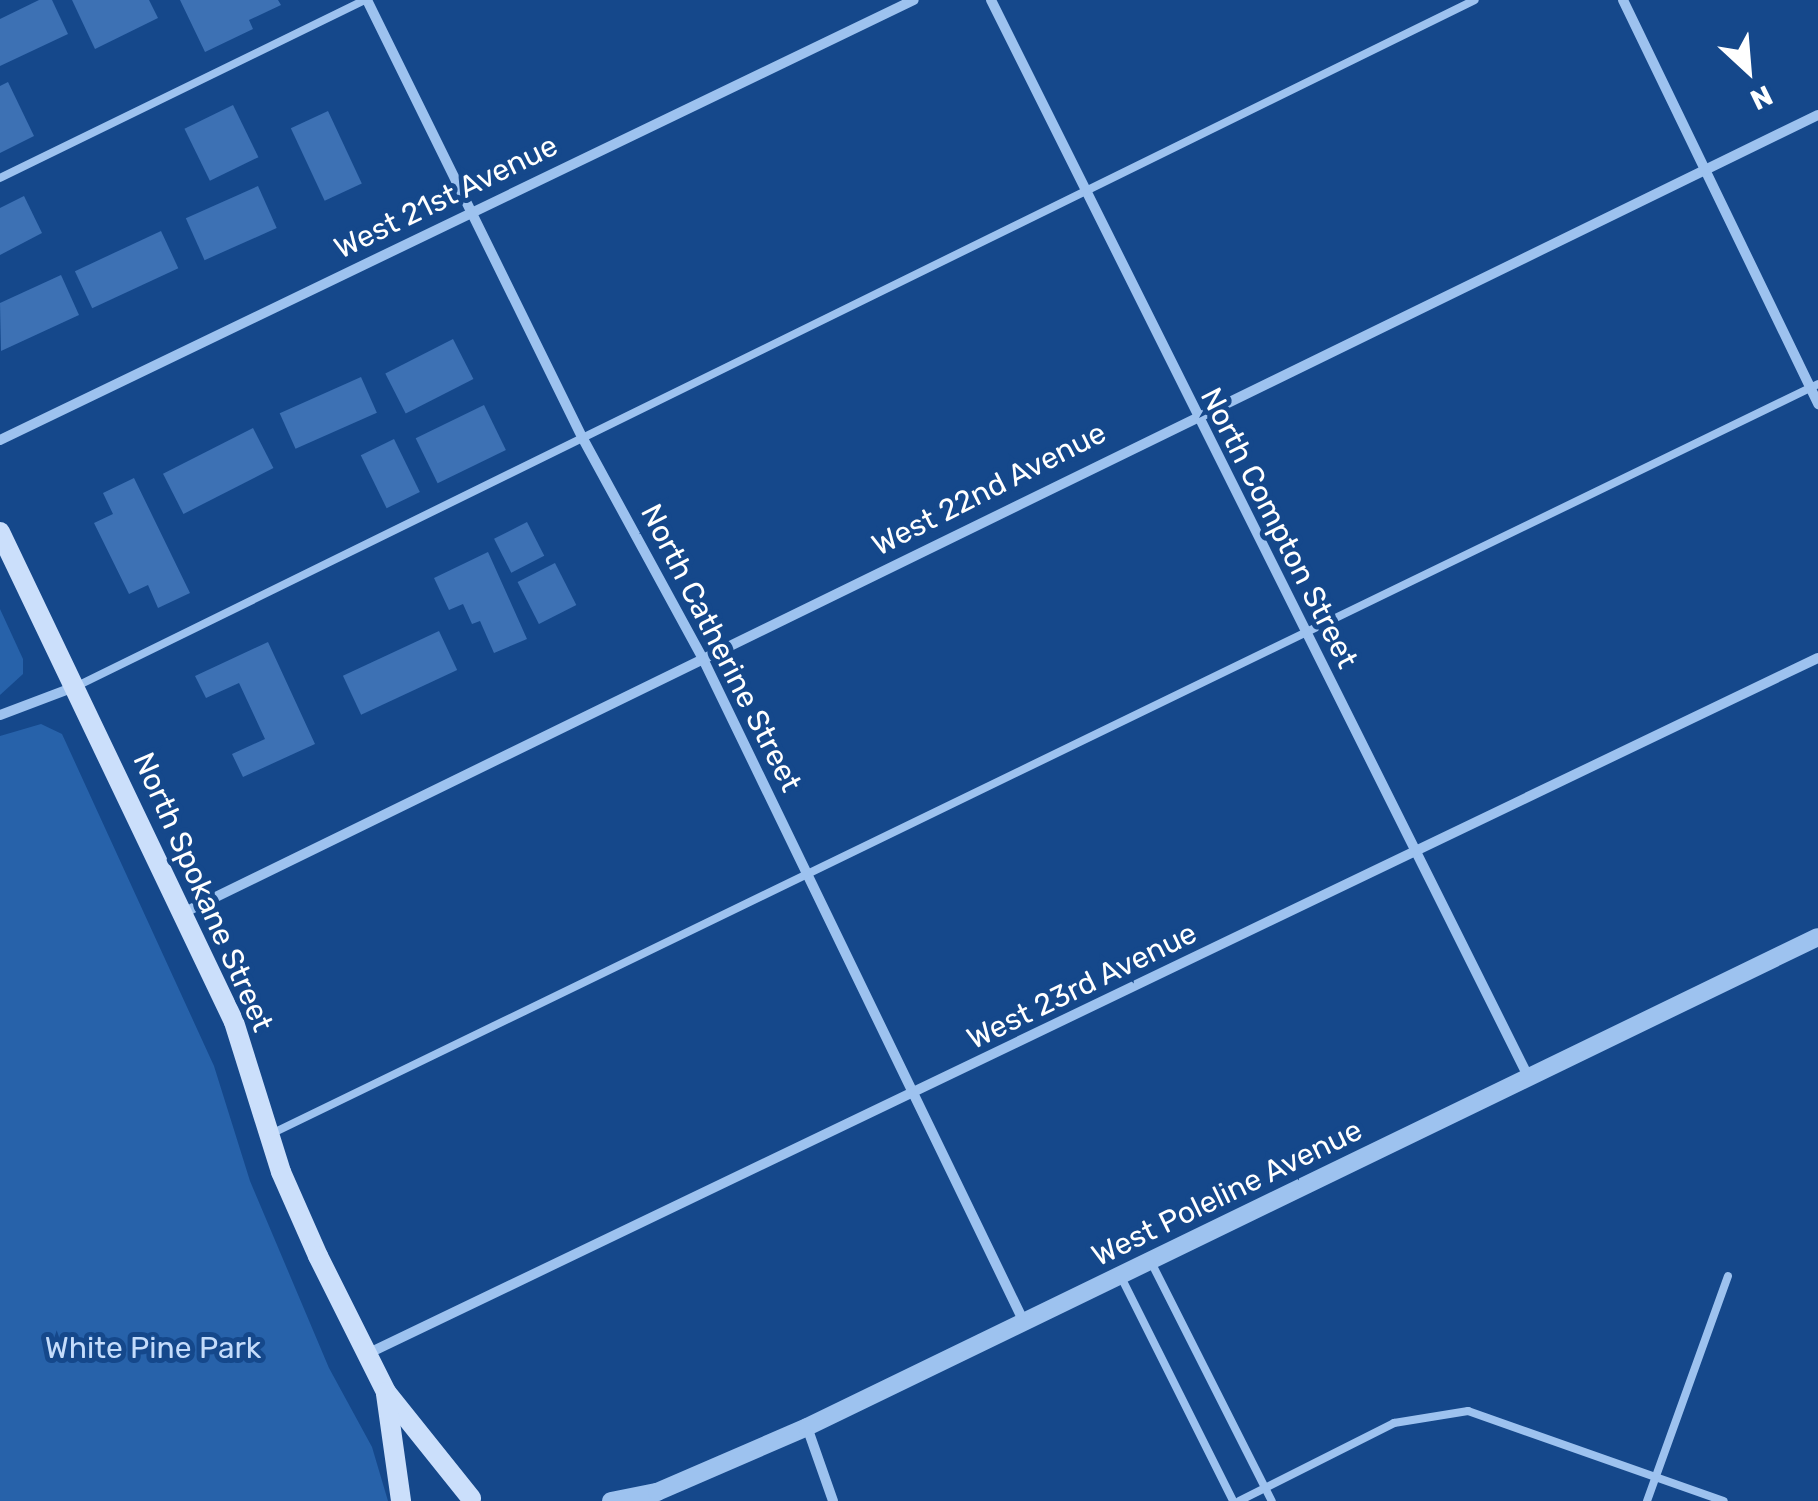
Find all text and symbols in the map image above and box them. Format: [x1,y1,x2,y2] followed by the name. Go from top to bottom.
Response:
[1698,20,1798,120] north arrow
[1745,78,1778,117] text: N
[328,127,564,267] street label: West 21st Avenue
[1193,382,1365,674] street label: North Compton Street
[866,414,1112,564] street label: West 22nd Avenue
[633,498,809,798] street label: North Catherine Street
[125,747,281,1037] street label: North Spokane Street
[961,915,1203,1057] street label: West 23rd Avenue
[1086,1112,1368,1274] street label: West Poleline Avenue
[45,1330,261,1366] park label: White Pine Park

